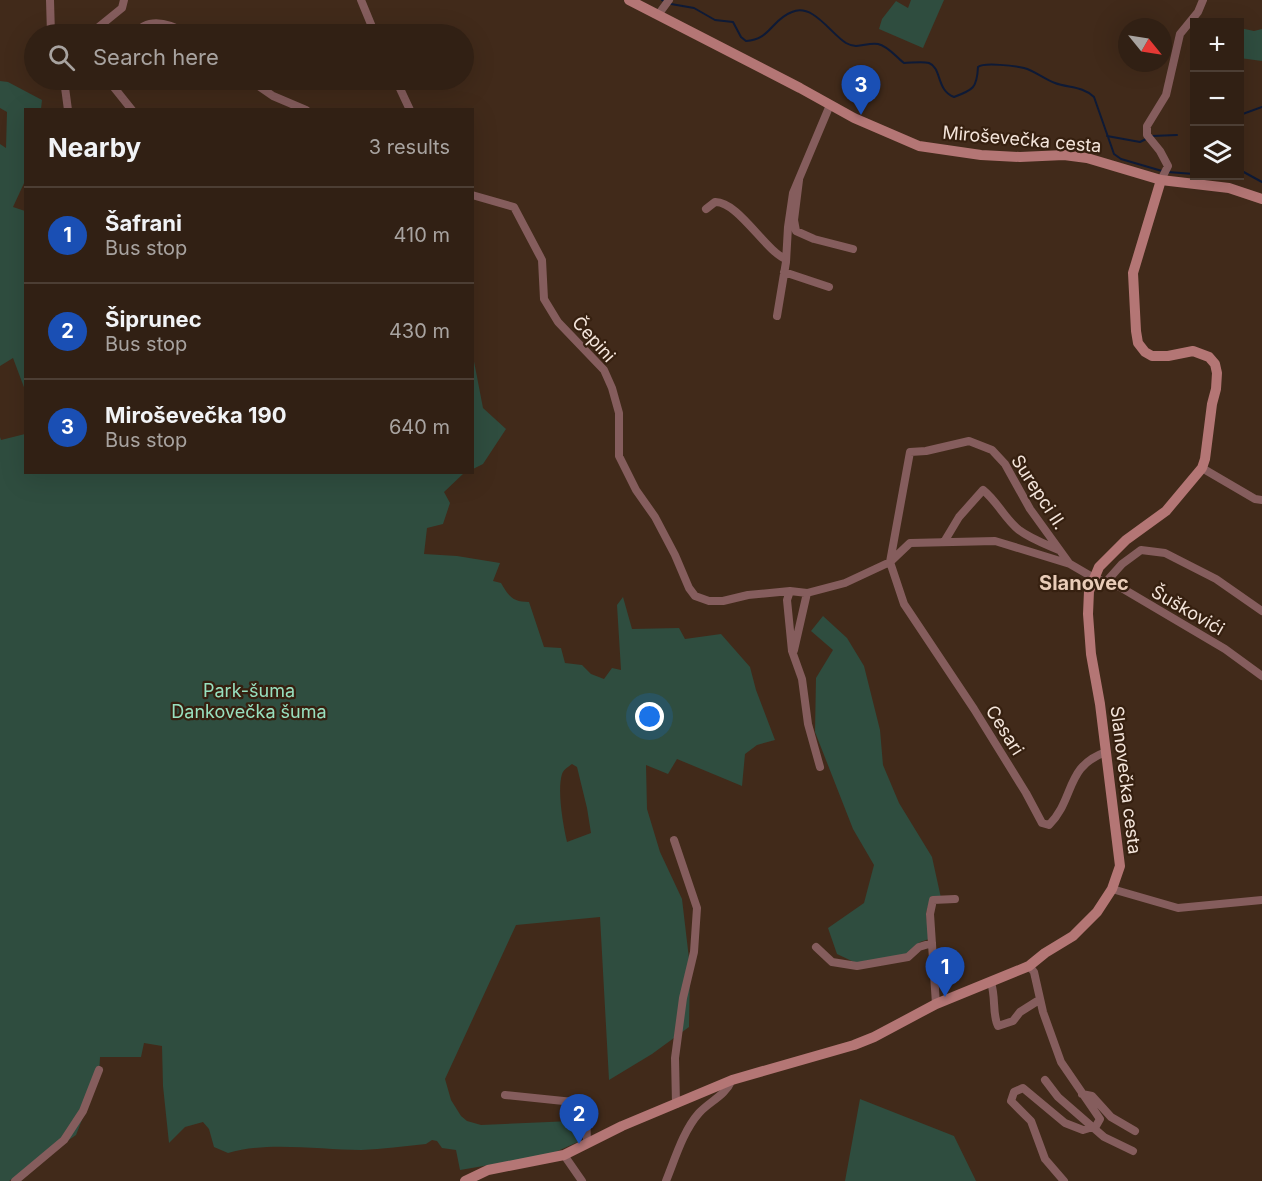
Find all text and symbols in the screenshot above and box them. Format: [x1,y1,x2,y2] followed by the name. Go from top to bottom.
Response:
[1118,18,1172,72] north arrow
[1190,18,1244,180] map controls
[1190,18,1244,72] button: +
[24,24,474,90] search box
[45,41,78,74] icon: search
[93,44,219,70] text: Search here
[842,66,880,115] pin: 3
[1190,72,1244,126] button: −
[942,122,1102,156] street label: Miroševečka cesta
[1190,126,1244,180] button: layers
[48,132,141,163] text: Nearby
[369,135,450,159] text: 3 results
[105,210,182,236] text: Šafrani
[63,223,72,247] text: 1
[394,223,450,247] text: 410 m
[105,236,187,260] text: Bus stop
[105,306,202,332] text: Šiprunec
[568,311,621,366] street label: Čepini
[61,319,74,343] text: 2
[389,319,450,343] text: 430 m
[105,332,187,356] text: Bus stop
[105,402,287,428] text: Miroševečka 190
[61,415,74,439] text: 3
[389,415,450,439] text: 640 m
[105,428,187,452] text: Bus stop
[1007,451,1071,533] street label: Surepci II.
[1039,571,1129,595] district label: Slanovec
[1148,580,1229,639] street label: Šuškovići
[171,680,327,722] park label: Park-šuma Dankovečka šuma
[982,701,1028,759] street label: Cesari
[635,702,664,731] your location
[1106,705,1146,855] street label: Slanovečka cesta
[926,948,964,997] pin: 1
[560,1094,598,1144] pin: 2

